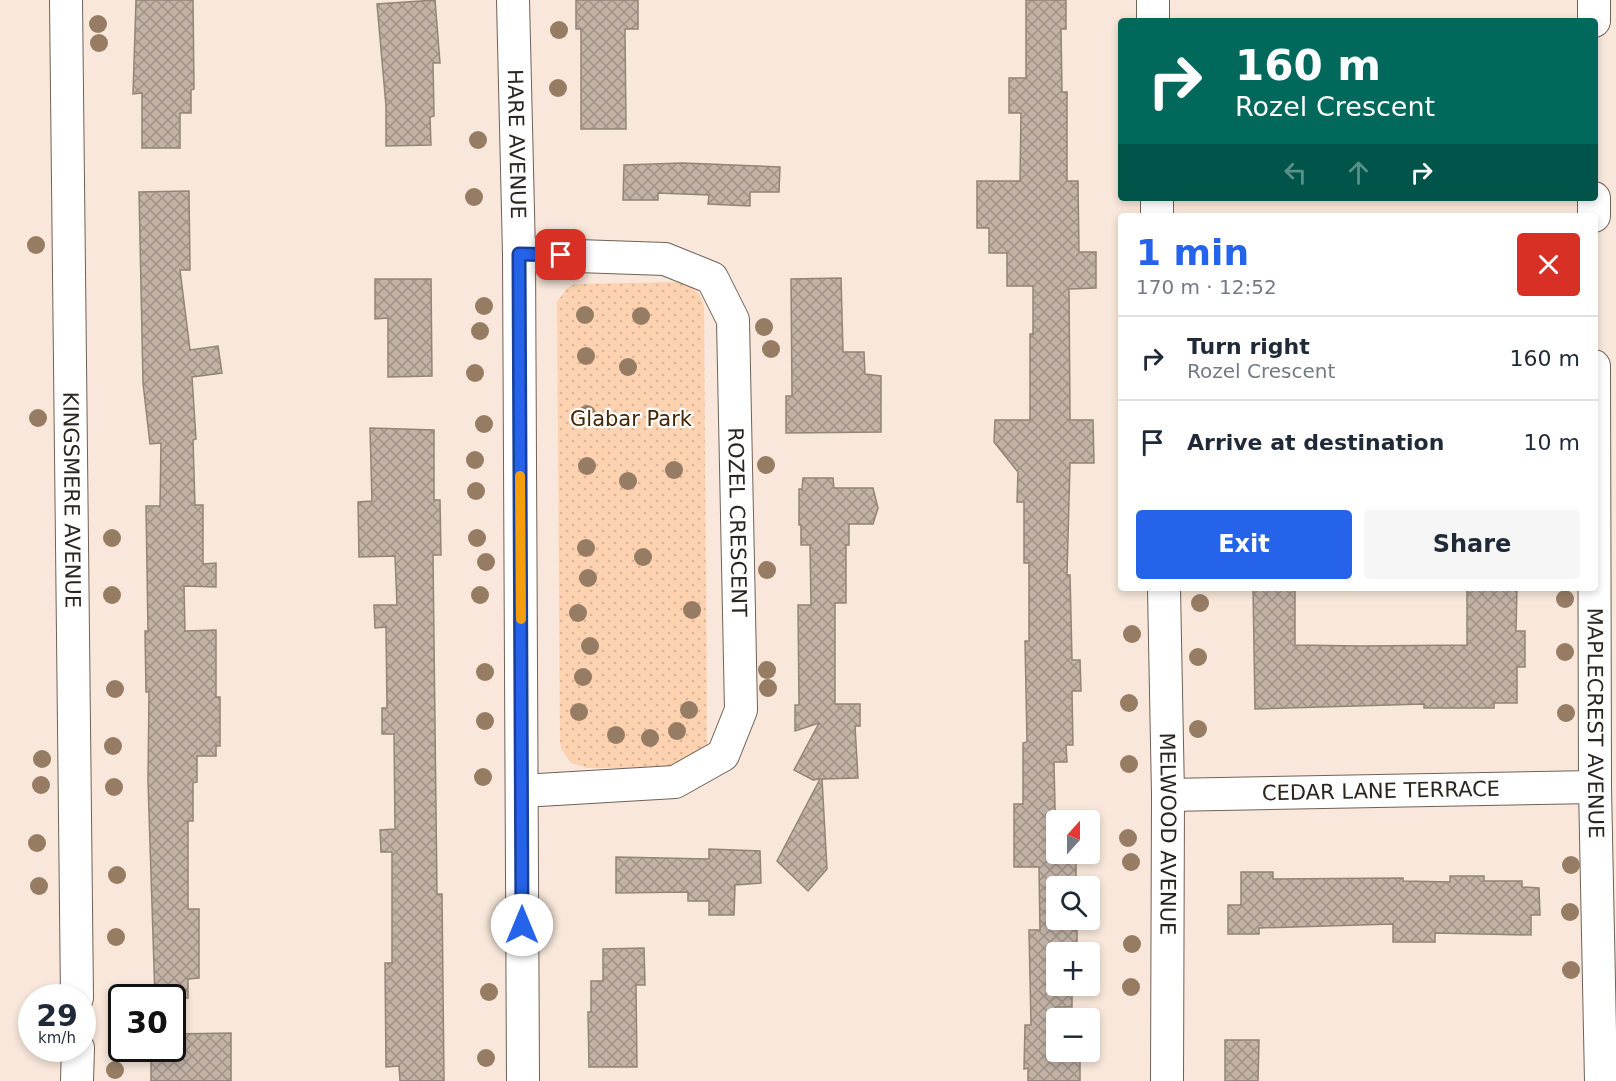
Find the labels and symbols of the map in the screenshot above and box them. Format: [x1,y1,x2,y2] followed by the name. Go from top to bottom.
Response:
[503,69,530,219] street label: HARE AVENUE
[535,229,586,280] pin
[58,392,85,608] street label: KINGSMERE AVENUE
[570,407,693,431] park label: Glabar Park
[723,427,751,617] street label: ROZEL CRESCENT
[1583,608,1608,839] street label: MAPLECREST AVENUE
[1155,732,1180,935] street label: MELWOOD AVENUE
[1262,777,1500,805] street label: CEDAR LANE TERRACE
[1046,810,1100,864] north arrow
[490,893,554,957] position arrow
[108,984,186,1062] speed limit sign: 30

